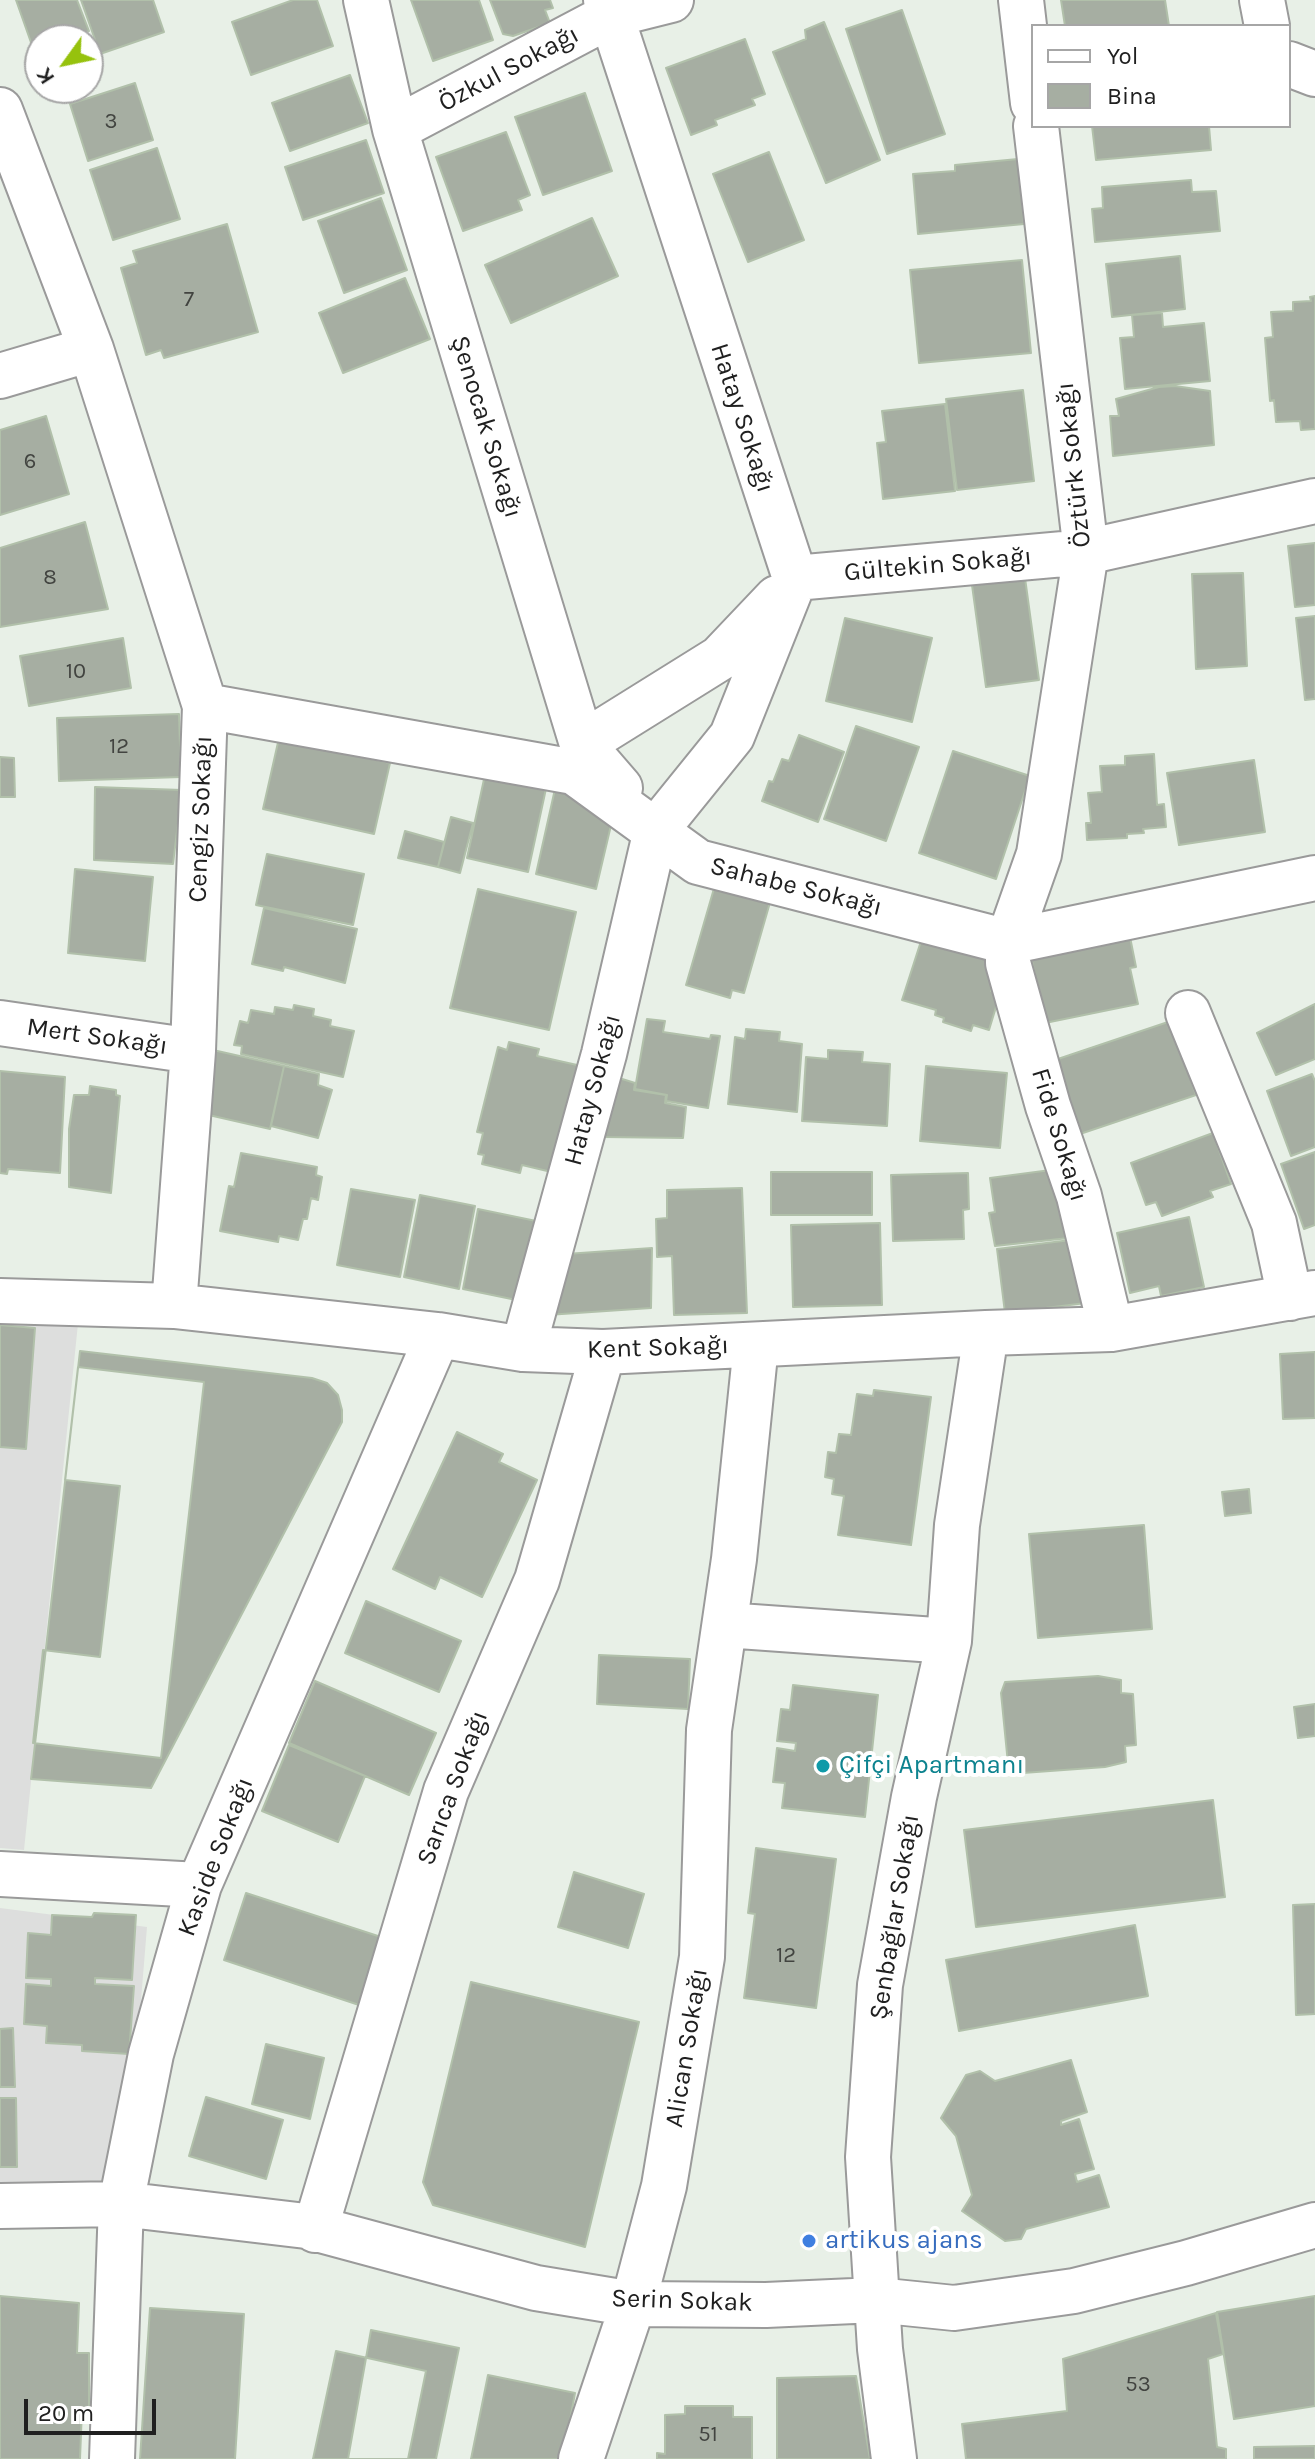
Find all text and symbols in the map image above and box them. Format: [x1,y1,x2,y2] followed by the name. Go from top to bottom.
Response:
[434,19,584,119] street label: Özkul Sokağı
[24,24,104,104] north arrow
[1031,24,1291,128] legend
[1107,42,1138,70] text: Yol
[31,63,60,89] text: K
[1107,82,1157,110] text: Bina
[105,109,117,135] house number: 3
[184,287,194,313] house number: 7
[443,332,529,522] street label: Şenocak Sokağı
[703,339,781,497] street label: Hatay Sokağı
[1050,381,1098,549] street label: Öztürk Sokağı
[24,449,36,475] house number: 6
[843,541,1033,589] street label: Gültekin Sokağı
[43,565,57,591] house number: 8
[66,659,86,685] house number: 10
[109,734,129,760] house number: 12
[182,735,220,903] street label: Cengiz Sokağı
[707,851,885,923] street label: Sahabe Sokağı
[558,1011,628,1169] street label: Hatay Sokağı
[25,1012,169,1062] street label: Mert Sokağı
[1024,1065,1094,1205] street label: Fide Sokağı
[586,1330,730,1366] street label: Kent Sokağı
[411,1706,495,1870] street label: Sarıca Sokağı
[839,1750,1024,1782] place label: Çifçi Apartmanı
[814,1757,832,1775] marker: Çifçi Apartmanı
[171,1773,261,1941] street label: Kaside Sokağı
[863,1812,927,2022] street label: Şenbağlar Sokağı
[776,1943,796,1969] house number: 12
[659,1966,715,2130] street label: Alican Sokağı
[825,2225,983,2257] place label: artikus ajans
[800,2232,818,2250] marker: artikus ajans
[611,2283,753,2319] street label: Serin Sokak
[1125,2372,1151,2398] house number: 53
[28,2383,160,2433] scale bar
[38,2399,94,2427] text: 20 m
[698,2422,718,2448] house number: 51

